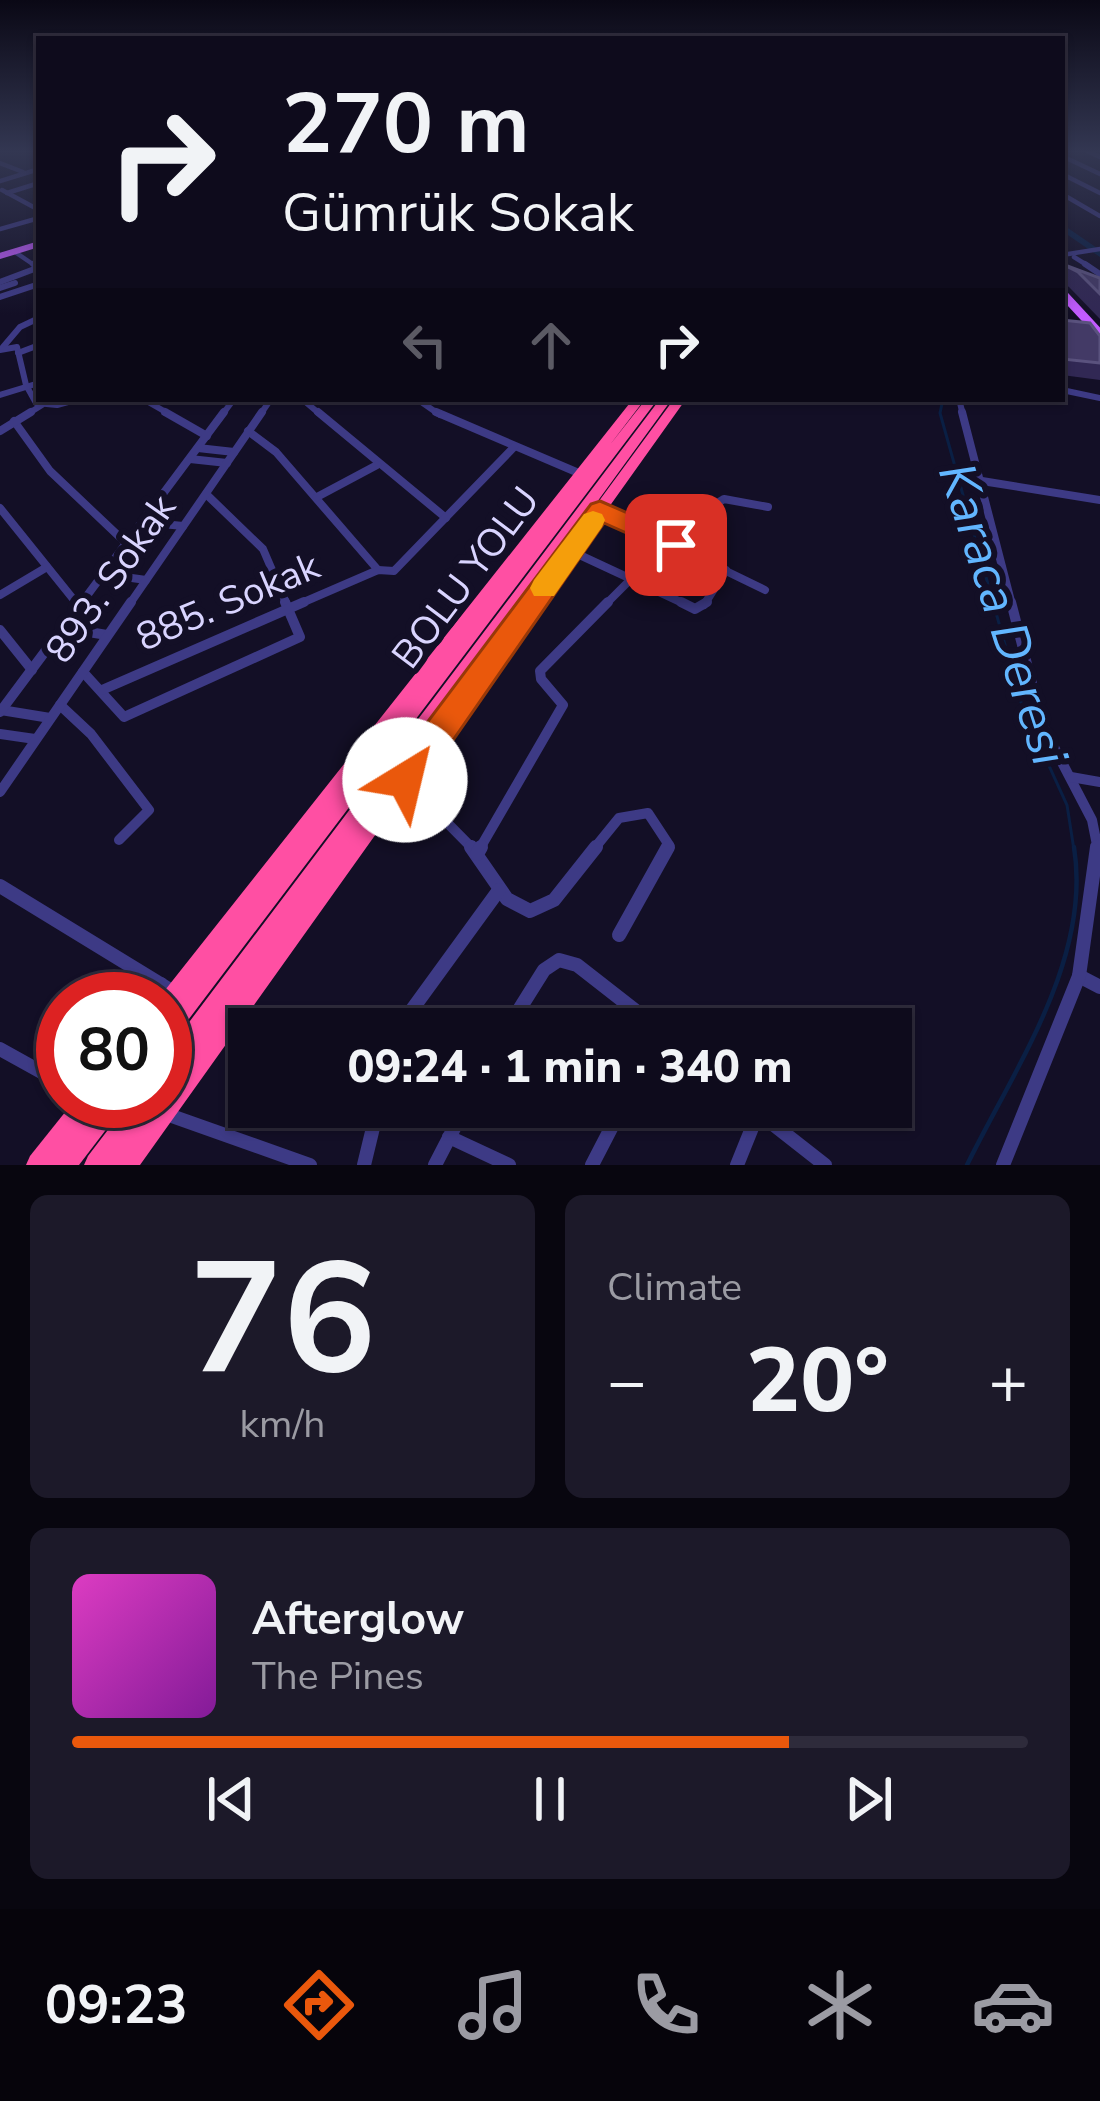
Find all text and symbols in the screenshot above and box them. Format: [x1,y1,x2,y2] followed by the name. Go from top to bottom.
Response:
[282,67,530,182] text: 270 m
[84,84,240,240] icon: right
[282,176,634,250] text: Gümrük Sokak
[392,312,458,378] icon: left
[518,312,584,378] icon: ahead
[644,312,710,378] icon: right
[921,454,1085,775] water label: Karaca Deresi
[380,476,552,680] street label: BOLU YOLU
[34,484,189,674] street label: 893. Sokak
[625,494,727,596] pin
[643,512,709,578] icon: arrive
[128,539,328,664] street label: 885. Sokak
[342,717,468,843] position arrow
[36,972,192,1128] speed limit sign: 80
[347,1037,793,1098] text: 09:24 · 1 min · 340 m
[189,1213,376,1426] text: 76
[607,1261,742,1314] text: Climate
[746,1320,889,1443] text: 20°
[607,1337,647,1427] text: −
[988,1337,1028,1427] text: +
[240,1398,325,1451] text: km/h
[252,1589,464,1650] text: Afterglow
[252,1650,424,1703] text: The Pines
[198,1766,264,1832] icon: previous
[517,1766,583,1832] icon: pause
[836,1766,902,1832] icon: next
[277,1963,361,2047] icon: directions
[451,1963,535,2047] icon: music
[624,1963,708,2047] icon: phone
[798,1963,882,2047] icon: climate
[971,1963,1055,2047] icon: car
[45,1968,188,2042] text: 09:23

